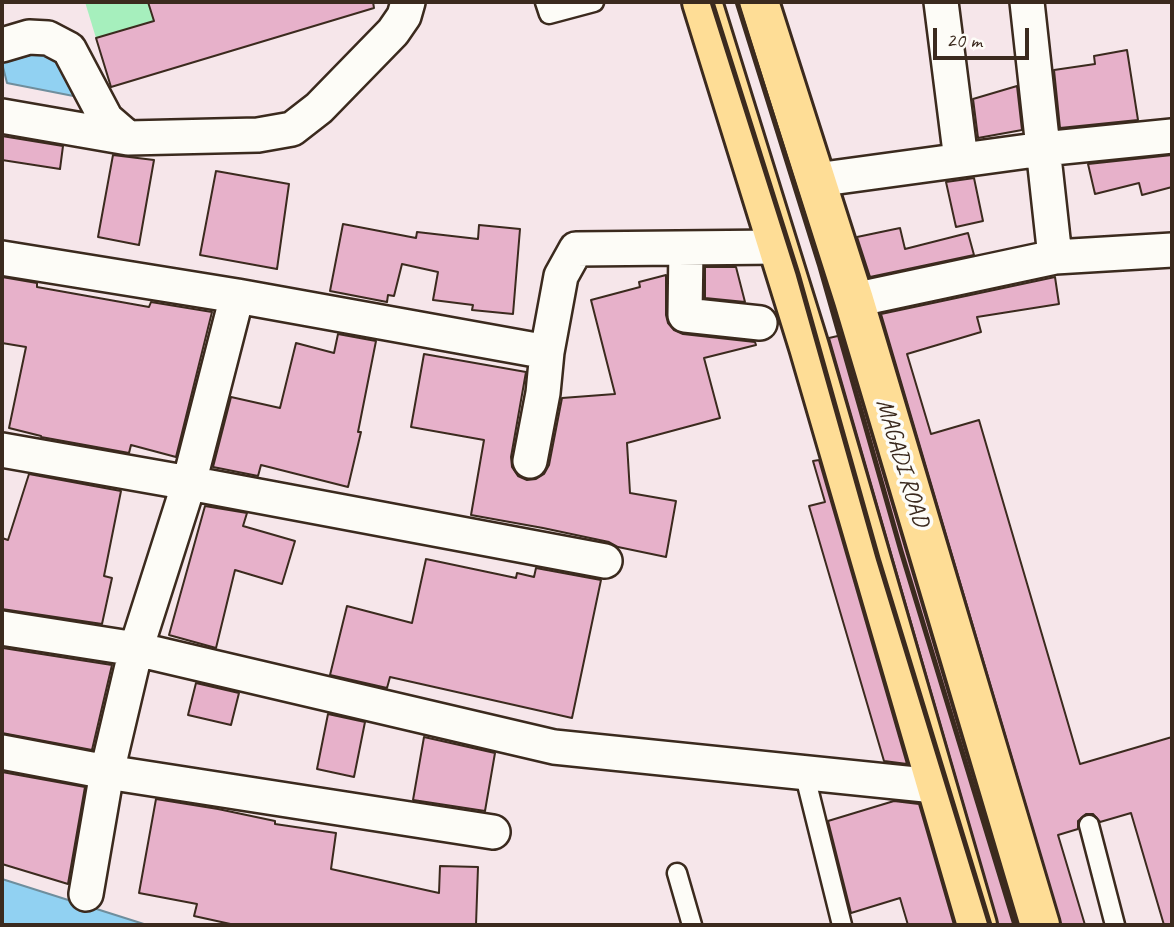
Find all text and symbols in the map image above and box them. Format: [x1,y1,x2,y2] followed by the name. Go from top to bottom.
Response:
[936,14,1032,58] scale bar
[946,27,982,53] text: 20 m
[869,396,935,530] street label: MAGADI ROAD

